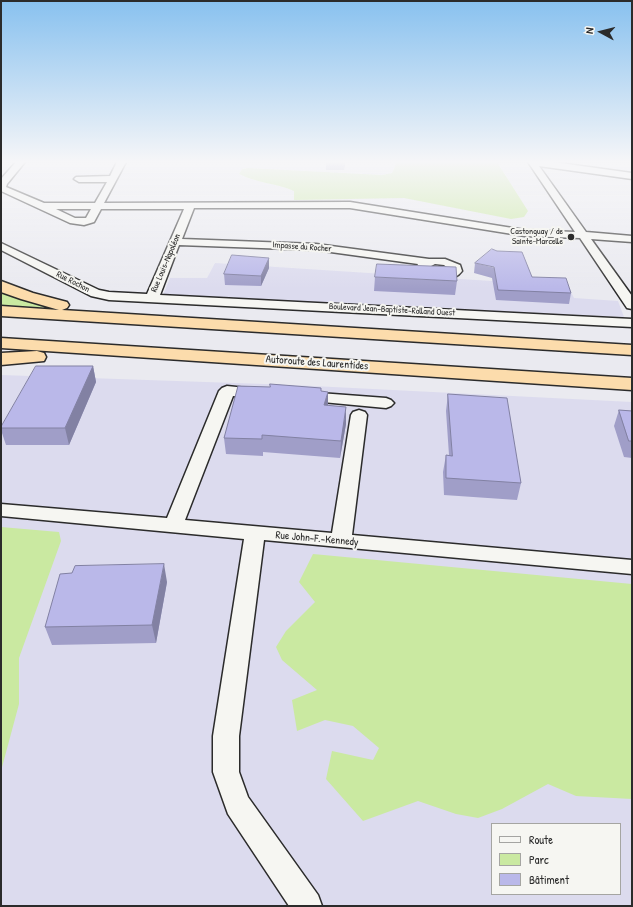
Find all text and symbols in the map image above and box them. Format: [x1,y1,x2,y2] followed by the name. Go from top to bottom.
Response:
[581,12,621,52] north arrow
[582,27,596,34] text: N
[510,227,563,248] place label: Castonguay / de Sainte-Marcelle
[149,232,183,294] street label: Rue Louis-Napoléon
[566,232,576,242] marker: Castonguay / de Sainte-Marcelle
[272,240,332,254] street label: Impasse du Rocher
[55,269,91,295] street label: Rue Rochon
[329,301,455,319] street label: Boulevard Jean-Baptiste-Rolland Ouest
[265,353,369,373] street label: Autoroute des Laurentides
[275,529,359,549] street label: Rue John-F.-Kennedy
[491,823,621,895] legend
[529,831,553,848] text: Route
[529,851,549,868] text: Parc
[529,871,569,888] text: Bâtiment

